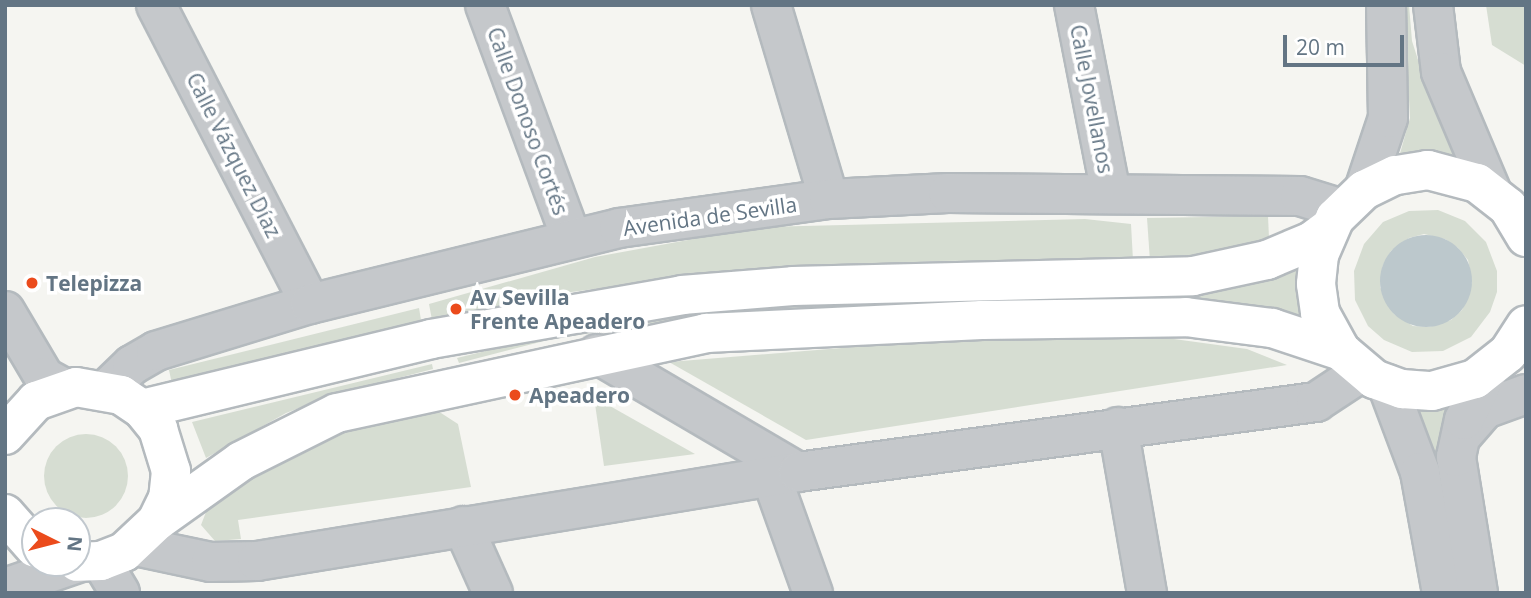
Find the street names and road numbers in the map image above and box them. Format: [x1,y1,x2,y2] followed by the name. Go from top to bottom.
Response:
[1065,22,1119,176] street label: Calle Jovellanos
[482,24,574,218] street label: Calle Donoso Cortés
[182,68,286,242] street label: Calle Vázquez Díaz
[622,191,798,241] street label: Avenida de Sevilla

